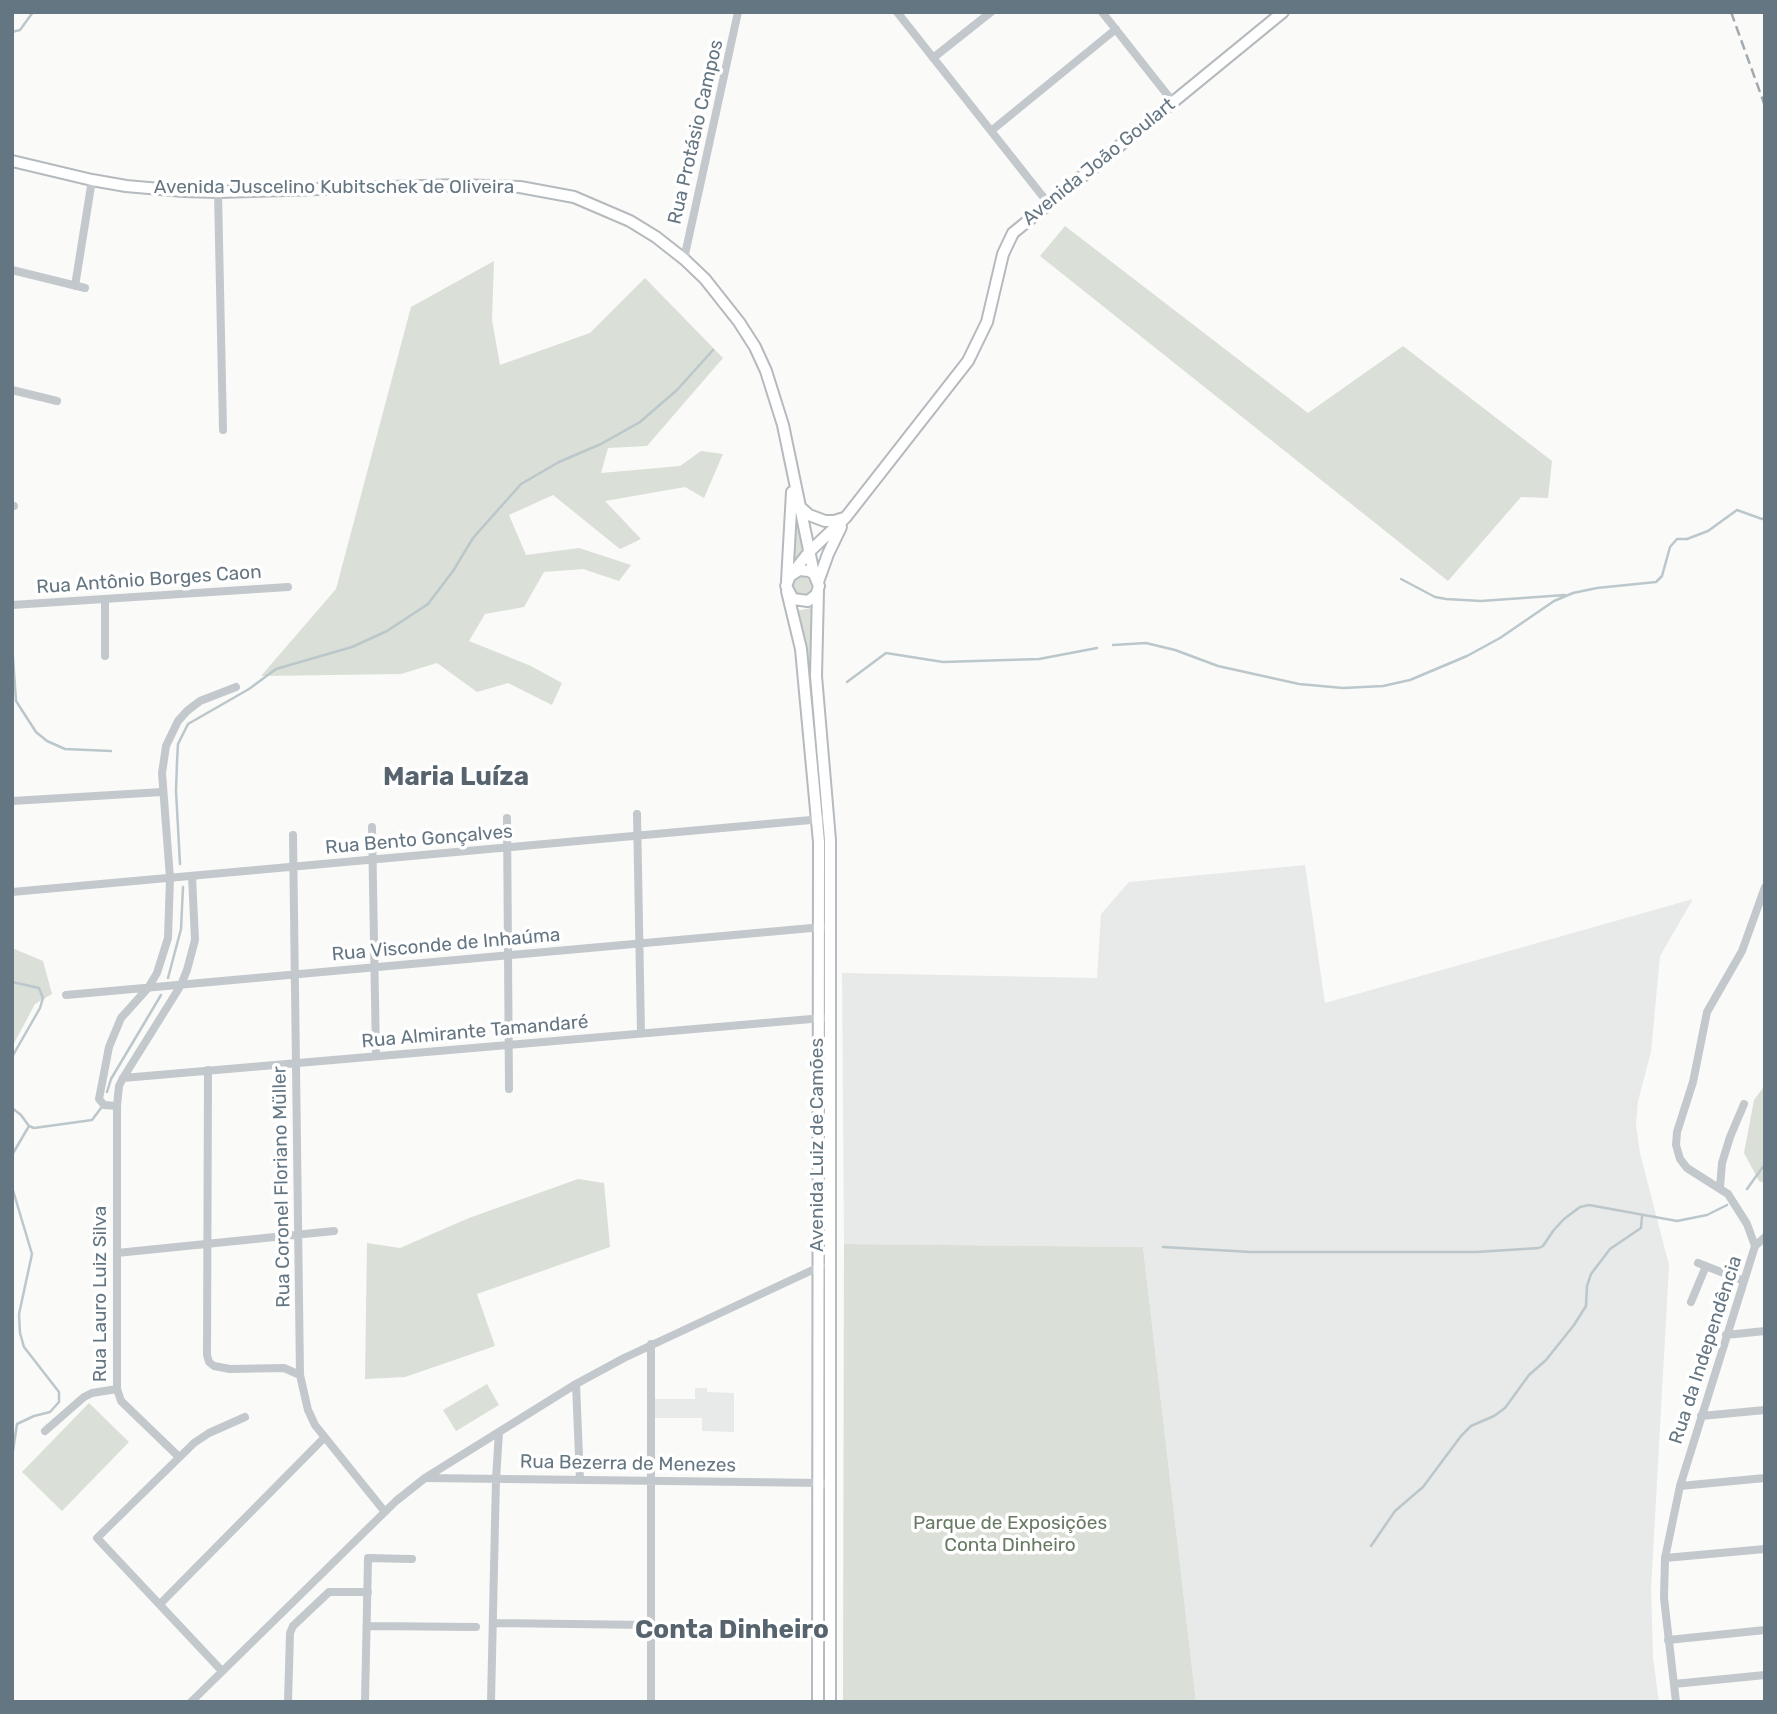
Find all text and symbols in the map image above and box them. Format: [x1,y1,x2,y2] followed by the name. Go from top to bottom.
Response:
[664,37,728,227] street label: Rua Protásio Campos
[1018,93,1180,231] street label: Avenida João Goulart
[154,177,514,199] street label: Avenida Juscelino Kubitschek de Oliveira
[36,561,262,599] street label: Rua Antônio Borges Caon
[383,761,529,793] district label: Maria Luíza
[324,820,514,860] street label: Rua Bento Gonçalves
[331,924,561,966] street label: Rua Visconde de Inhaúma
[361,1011,589,1053] street label: Rua Almirante Tamandaré
[807,1038,829,1252] street label: Avenida Luiz de Camões
[268,1066,296,1308] street label: Rua Coronel Floriano Müller
[90,1206,112,1382] street label: Rua Lauro Luiz Silva
[1665,1253,1747,1447] street label: Rua da Independência
[520,1451,736,1477] street label: Rua Bezerra de Menezes
[913,1513,1107,1557] park label: Parque de Exposições Conta Dinheiro
[635,1614,829,1646] district label: Conta Dinheiro

